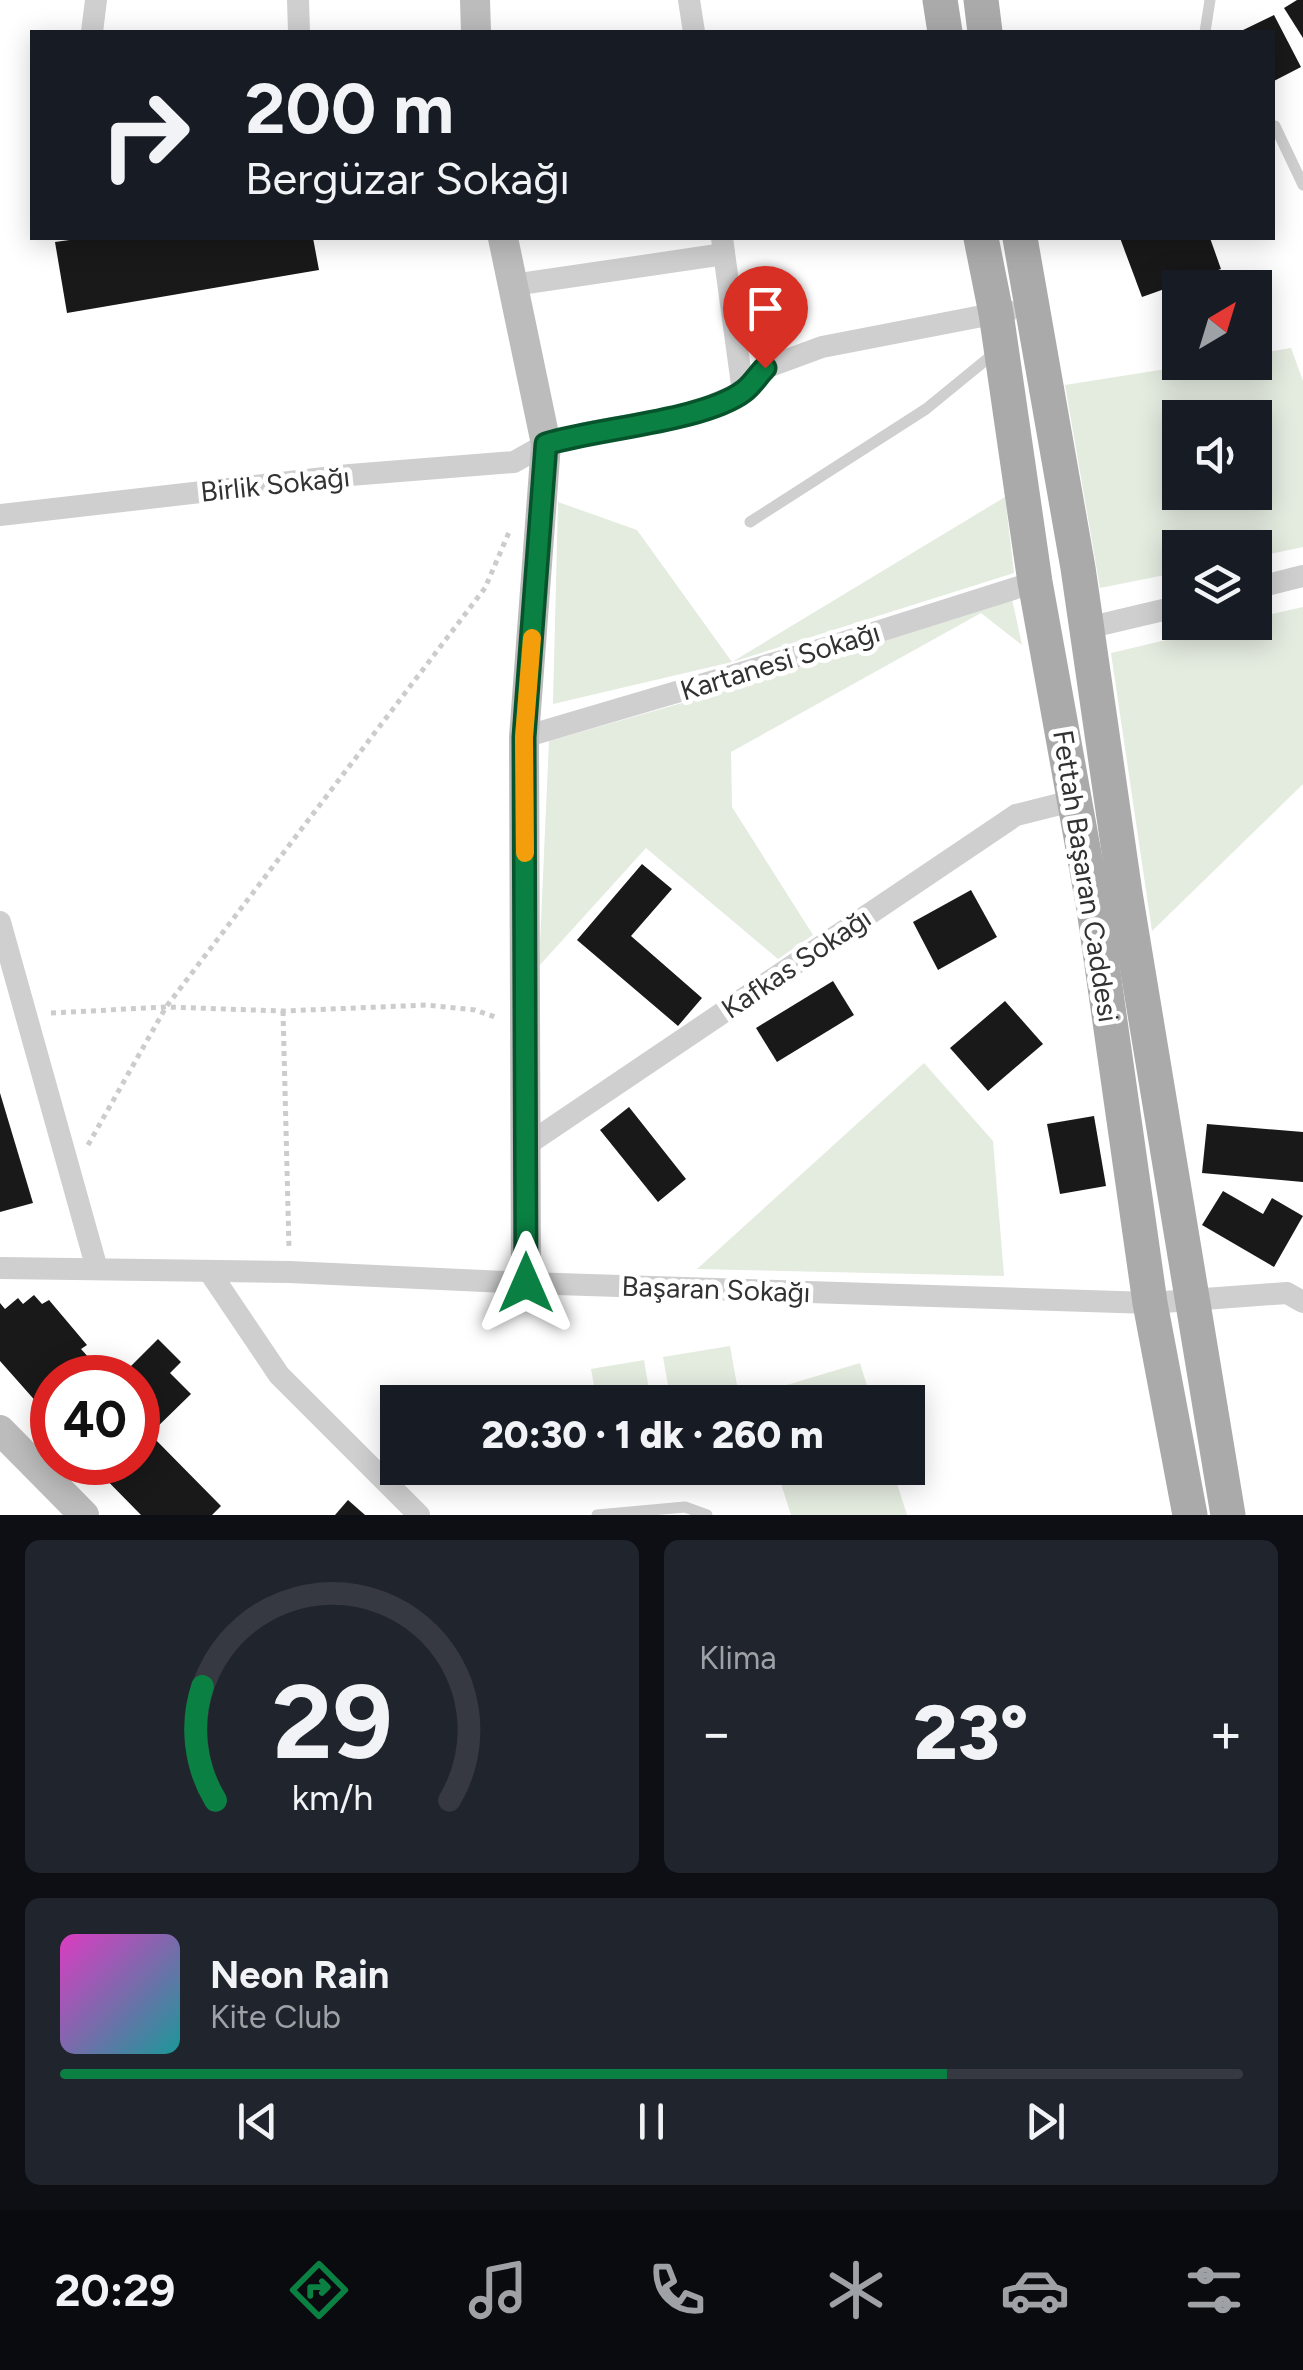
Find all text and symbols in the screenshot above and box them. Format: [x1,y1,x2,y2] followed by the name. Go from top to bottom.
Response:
[245,66,454,151] text: 200 m
[80,70,210,200] icon: right
[245,151,570,205] text: Bergüzar Sokağı
[723,266,808,369] pin
[1162,270,1272,380] north arrow
[1162,270,1272,640] map controls
[738,281,793,336] icon: arrive
[1162,400,1272,510] button: sound
[199,459,351,509] street label: Birlik Sokağı
[1162,530,1272,640] button: layers
[676,615,884,707] street label: Kartanesi Sokağı
[1046,727,1126,1025] street label: Fettah Başaran Caddesi
[715,901,877,1025] street label: Kafkas Sokağı
[474,1231,578,1335] position arrow
[621,1269,811,1309] street label: Başaran Sokağı
[30,1355,160,1485] speed limit sign: 40
[481,1412,824,1458] text: 20:30 · 1 dk · 260 m
[699,1639,777,1677] text: Klima
[272,1659,392,1784] text: 29
[914,1688,1028,1778] text: 23°
[699,1700,733,1766] text: −
[1209,1700,1243,1766] text: +
[291,1776,373,1819] text: km/h
[210,1952,389,1998] text: Neon Rain
[210,1998,341,2036] text: Kite Club
[230,2094,285,2149] icon: previous
[624,2094,679,2149] icon: pause
[1018,2094,1073,2149] icon: next
[284,2255,354,2325] icon: directions
[463,2255,533,2325] icon: music
[642,2255,712,2325] icon: phone
[821,2255,891,2325] icon: climate
[1000,2255,1070,2325] icon: car
[1179,2255,1249,2325] icon: filters
[54,2263,175,2317] text: 20:29

